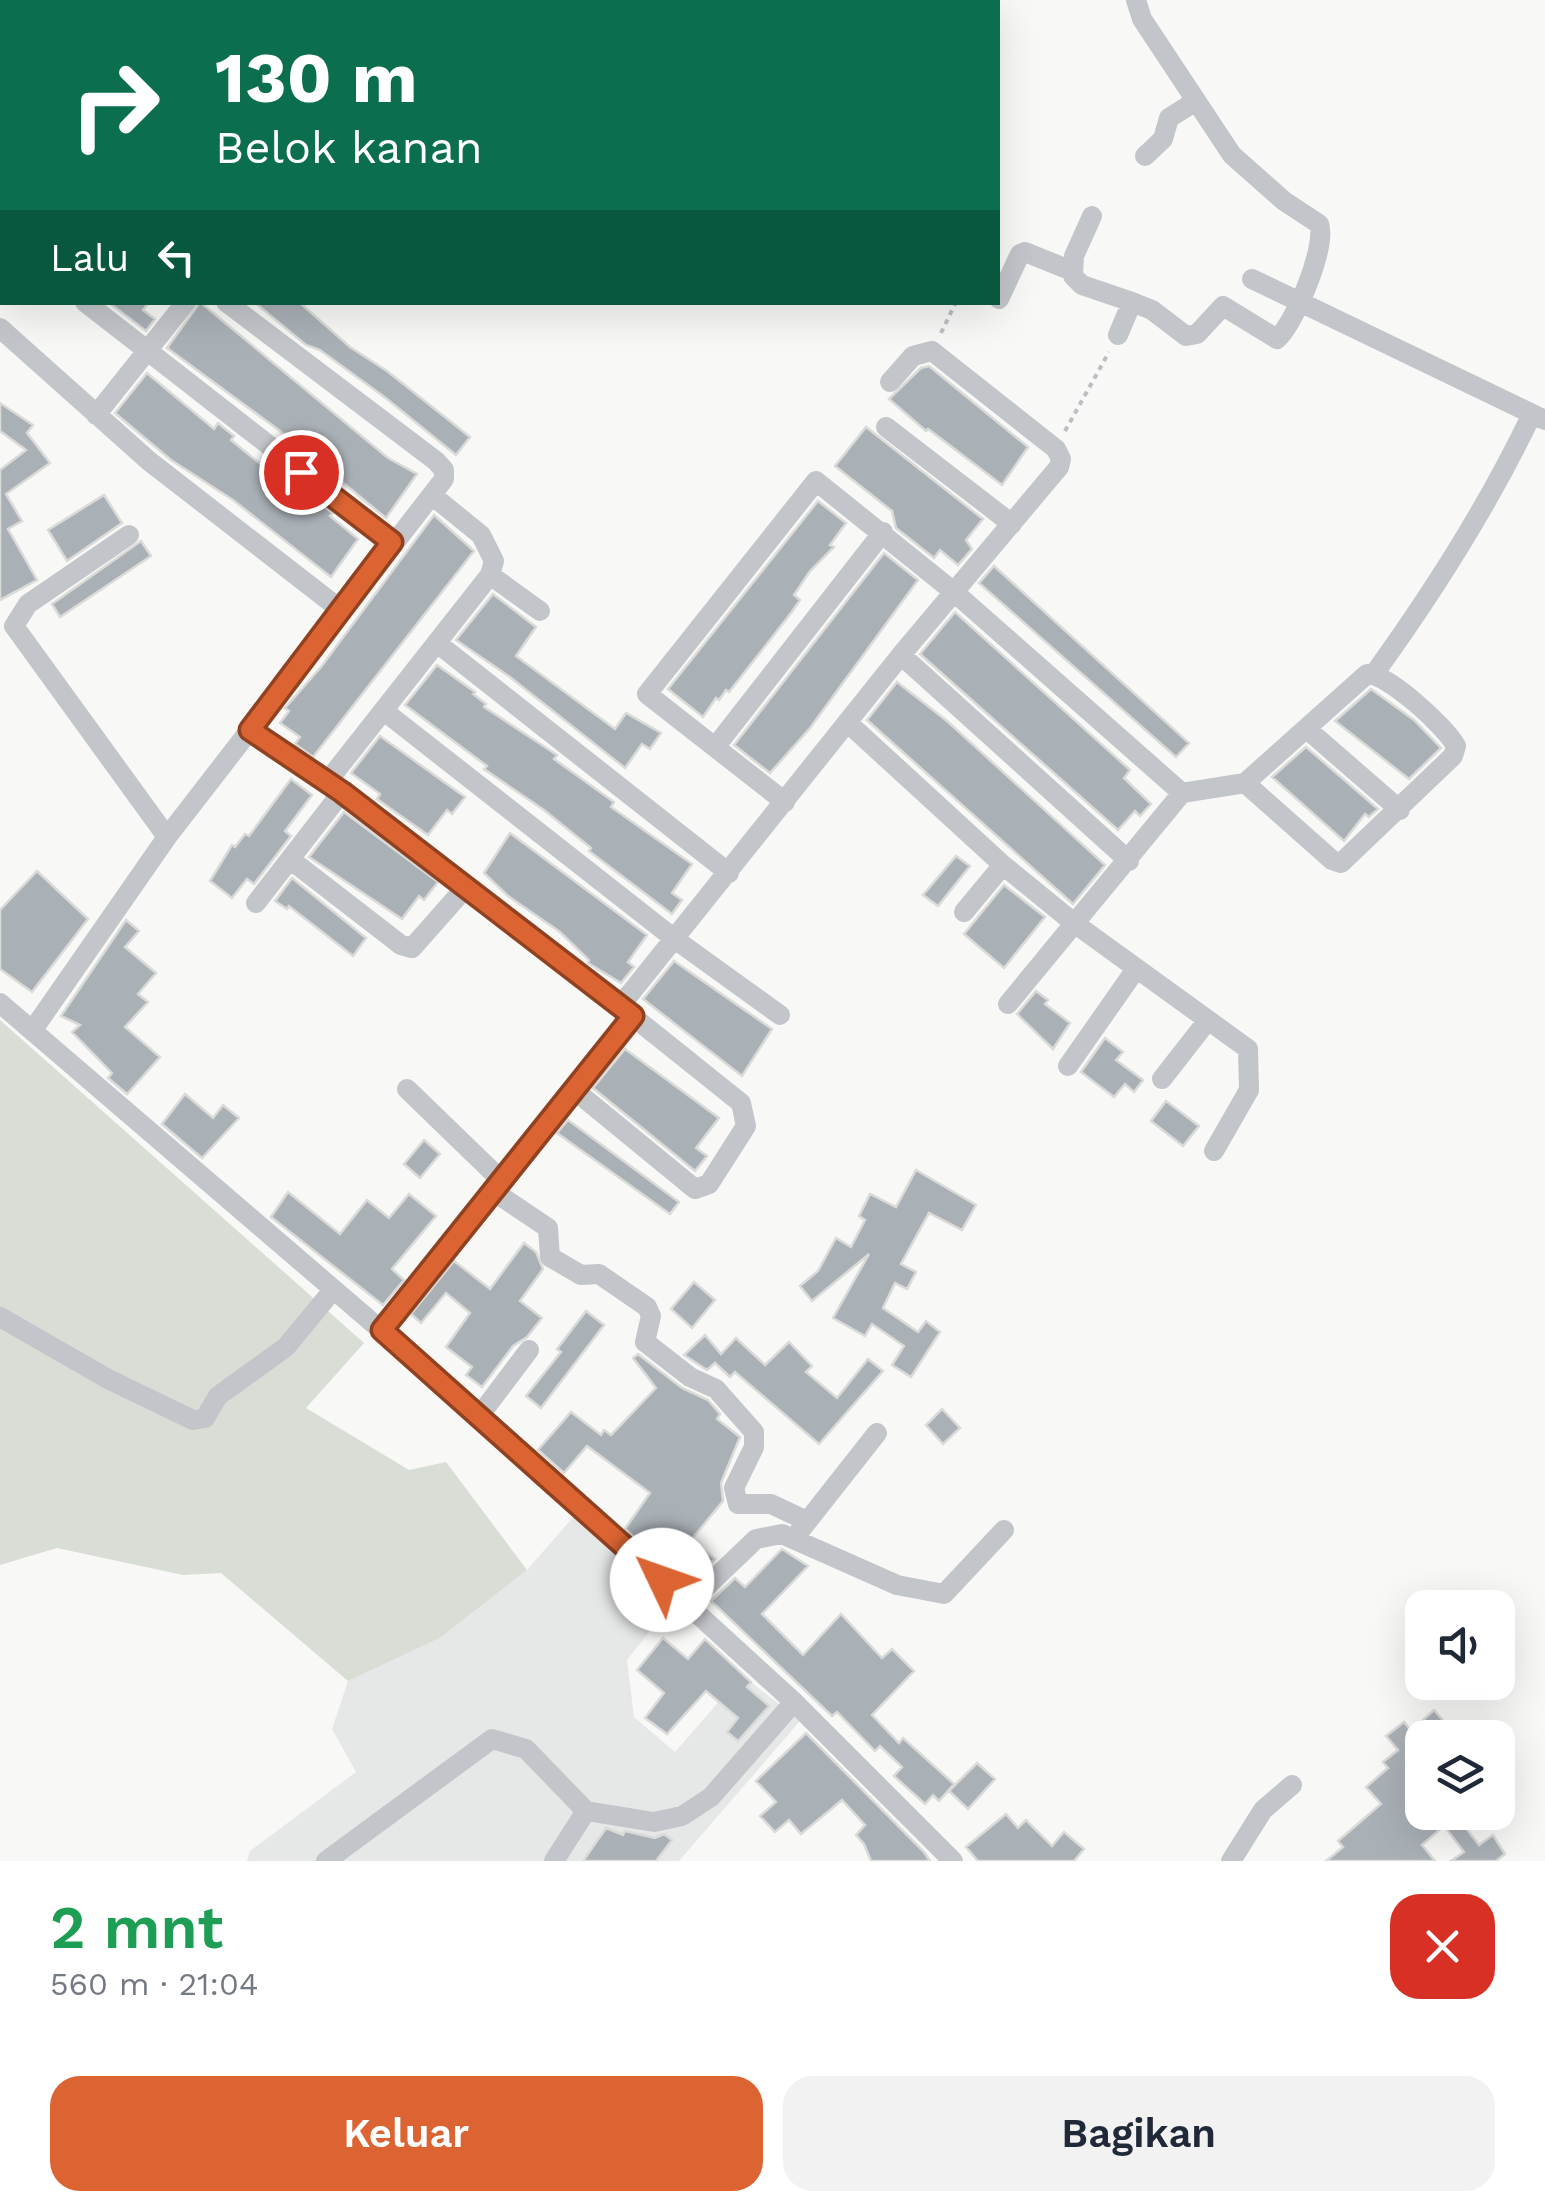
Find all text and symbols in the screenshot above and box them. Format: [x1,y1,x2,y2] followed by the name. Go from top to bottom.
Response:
[215,37,418,119] text: 130 m
[50,40,180,170] icon: right
[215,121,483,174] text: Belok kanan
[149,230,204,285] icon: left
[50,236,129,280] text: Lalu
[259,430,344,515] pin
[274,445,329,500] icon: arrive
[610,1528,714,1632] position arrow
[1405,1590,1515,1830] map controls
[1405,1590,1515,1700] button: sound
[1405,1720,1515,1830] button: layers
[50,1892,223,1963] text: 2 mnt
[1390,1894,1495,1999] button: close
[50,1965,259,2003] text: 560 m · 21:04
[50,2076,763,2191] button: Keluar
[783,2076,1495,2191] button: Bagikan

